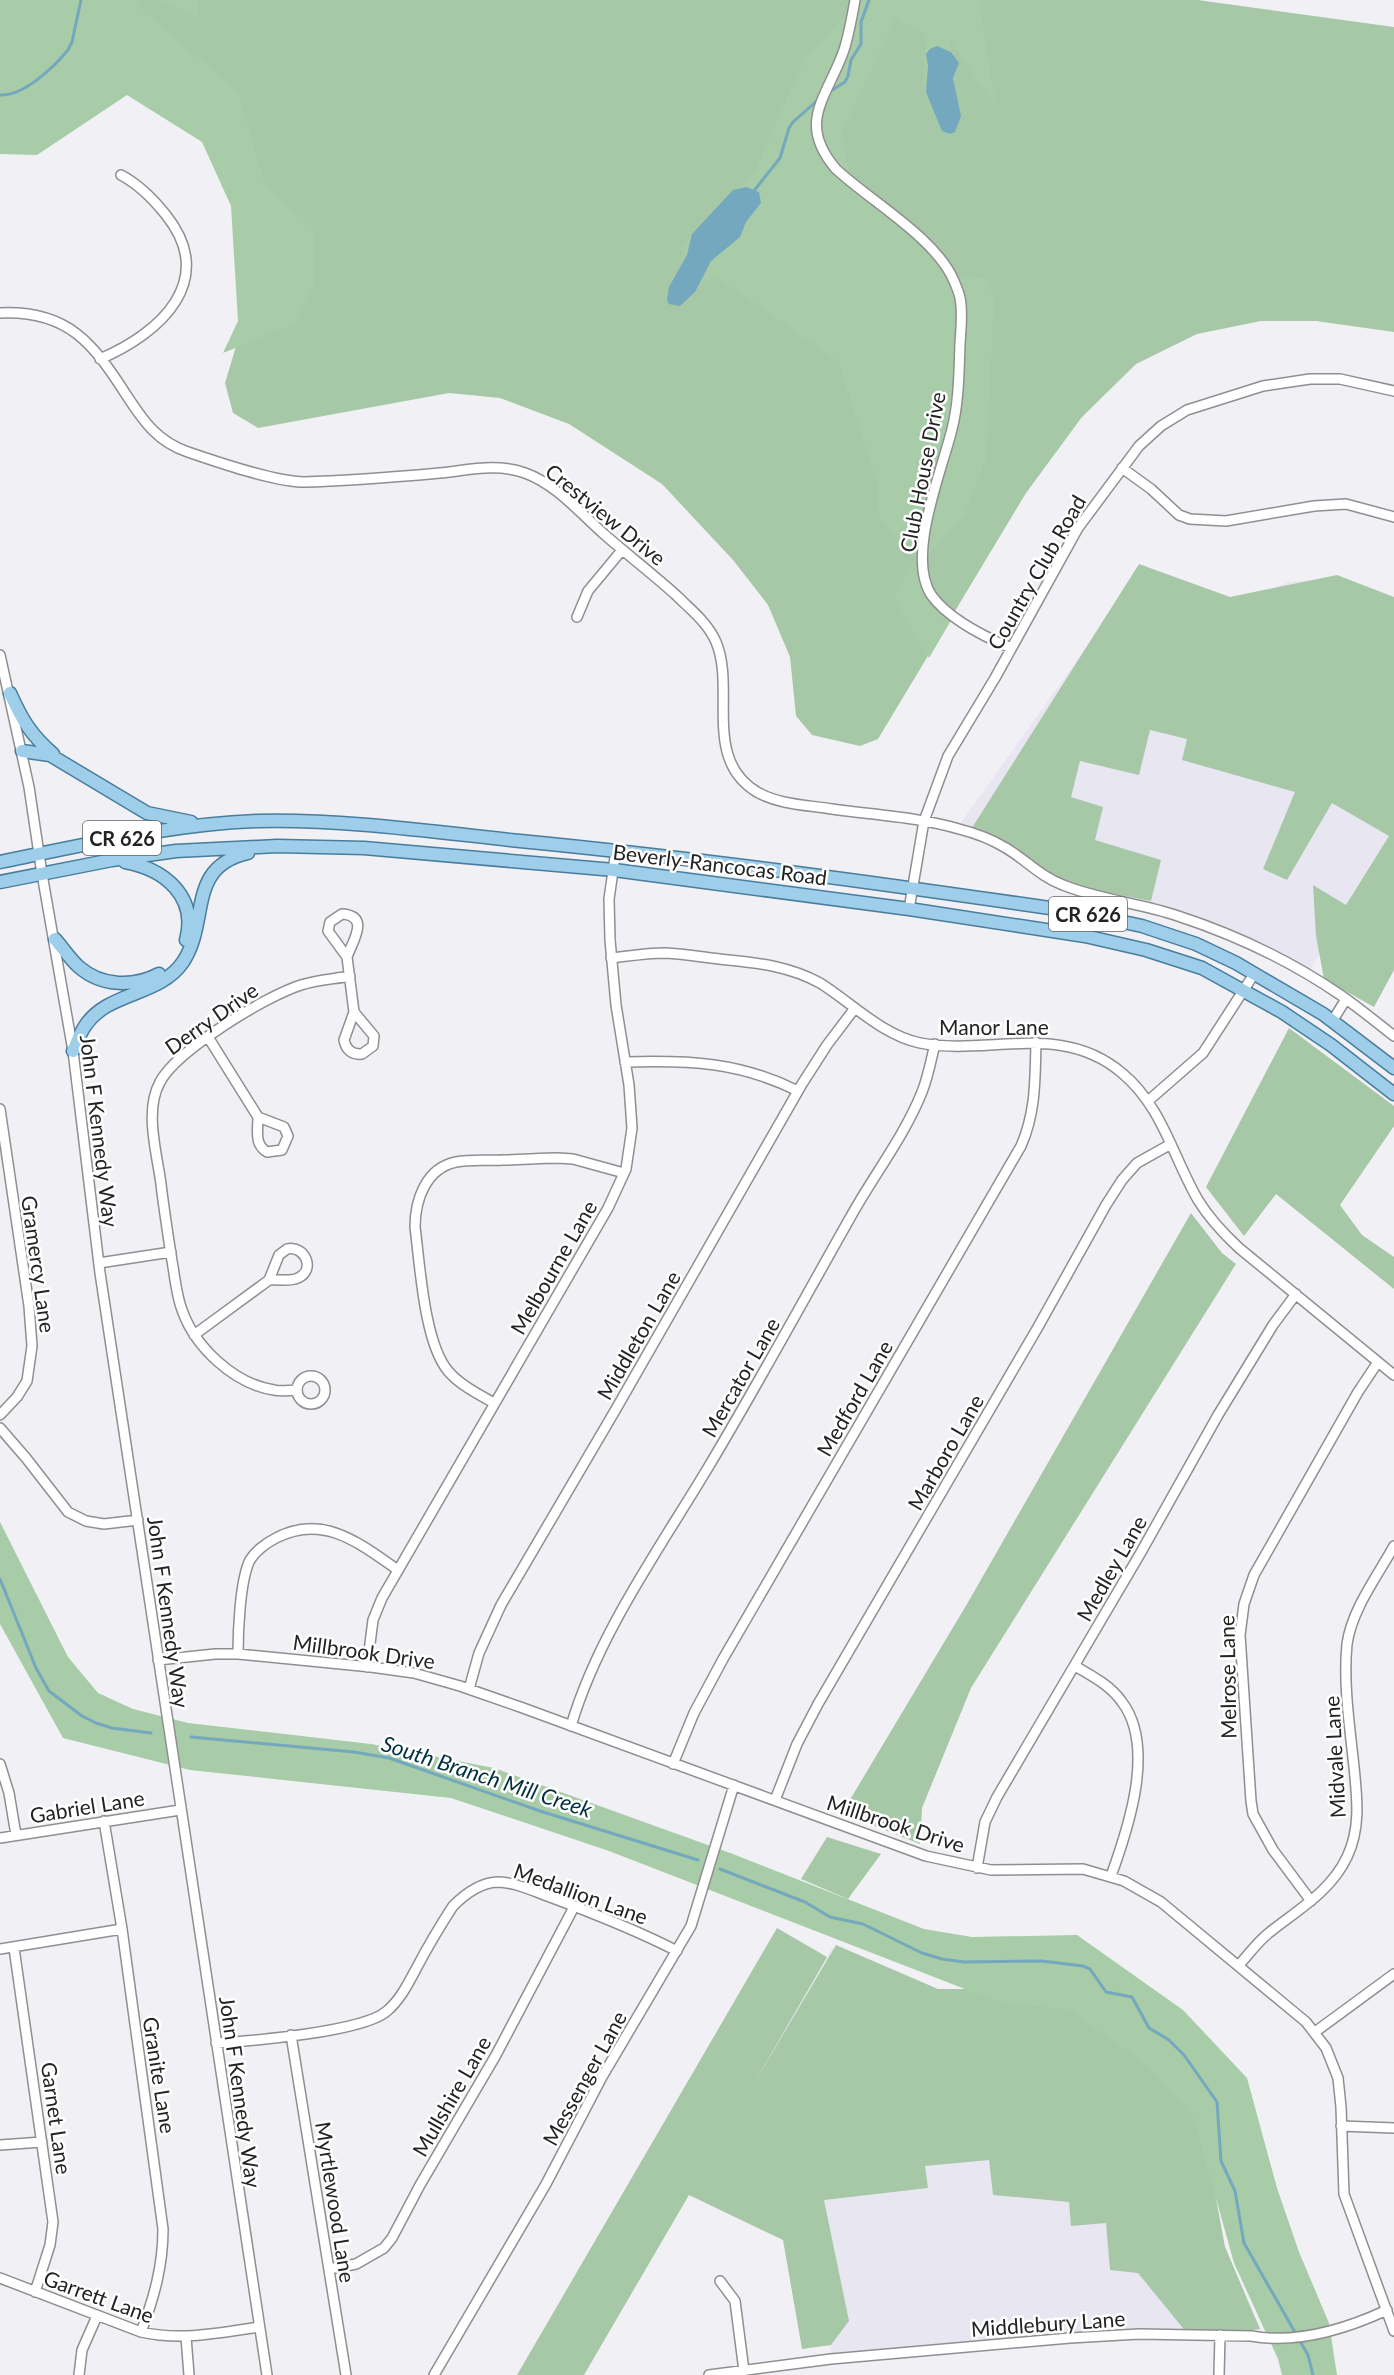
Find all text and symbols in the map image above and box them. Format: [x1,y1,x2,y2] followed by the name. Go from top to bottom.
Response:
[894,390,950,554] street label: Club House Drive
[541,458,671,570] street label: Crestview Drive
[982,490,1090,654] street label: Country Club Road
[83,821,161,855] road number: CR 626
[612,838,828,890] street label: Beverly-Rancocas Road
[1049,897,1127,931] road number: CR 626
[160,977,262,1059] street label: Derry Drive
[939,1014,1049,1039] street label: Manor Lane
[76,1033,124,1229] street label: John F Kennedy Way
[17,1194,61,1334] street label: Gramercy Lane
[505,1196,601,1338] street label: Melbourne Lane
[591,1266,685,1404] street label: Middleton Lane
[696,1313,784,1441] street label: Mercator Lane
[811,1336,897,1460] street label: Medford Lane
[902,1390,988,1514] street label: Marboro Lane
[1071,1511,1151,1625] street label: Medley Lane
[143,1514,195,1710] street label: John F Kennedy Way
[1213,1615,1241,1739] street label: Melrose Lane
[291,1629,437,1673] street label: Millbrook Drive
[1318,1695,1350,1819] street label: Midvale Lane
[378,1729,596,1823] water label: South Branch Mill Creek
[28,1785,146,1827] street label: Gabriel Lane
[824,1789,968,1857] street label: Millbrook Drive
[511,1857,651,1929] street label: Medallion Lane
[215,1994,267,2190] street label: John F Kennedy Way
[537,2006,631,2150] street label: Messenger Lane
[138,2015,182,2135] street label: Granite Lane
[407,2032,495,2160] street label: Mullshire Lane
[37,2060,77,2176] street label: Garnet Lane
[311,2120,361,2284] street label: Myrtlewood Lane
[41,2265,157,2327] street label: Garrett Lane
[970,2305,1126,2341] street label: Middlebury Lane

